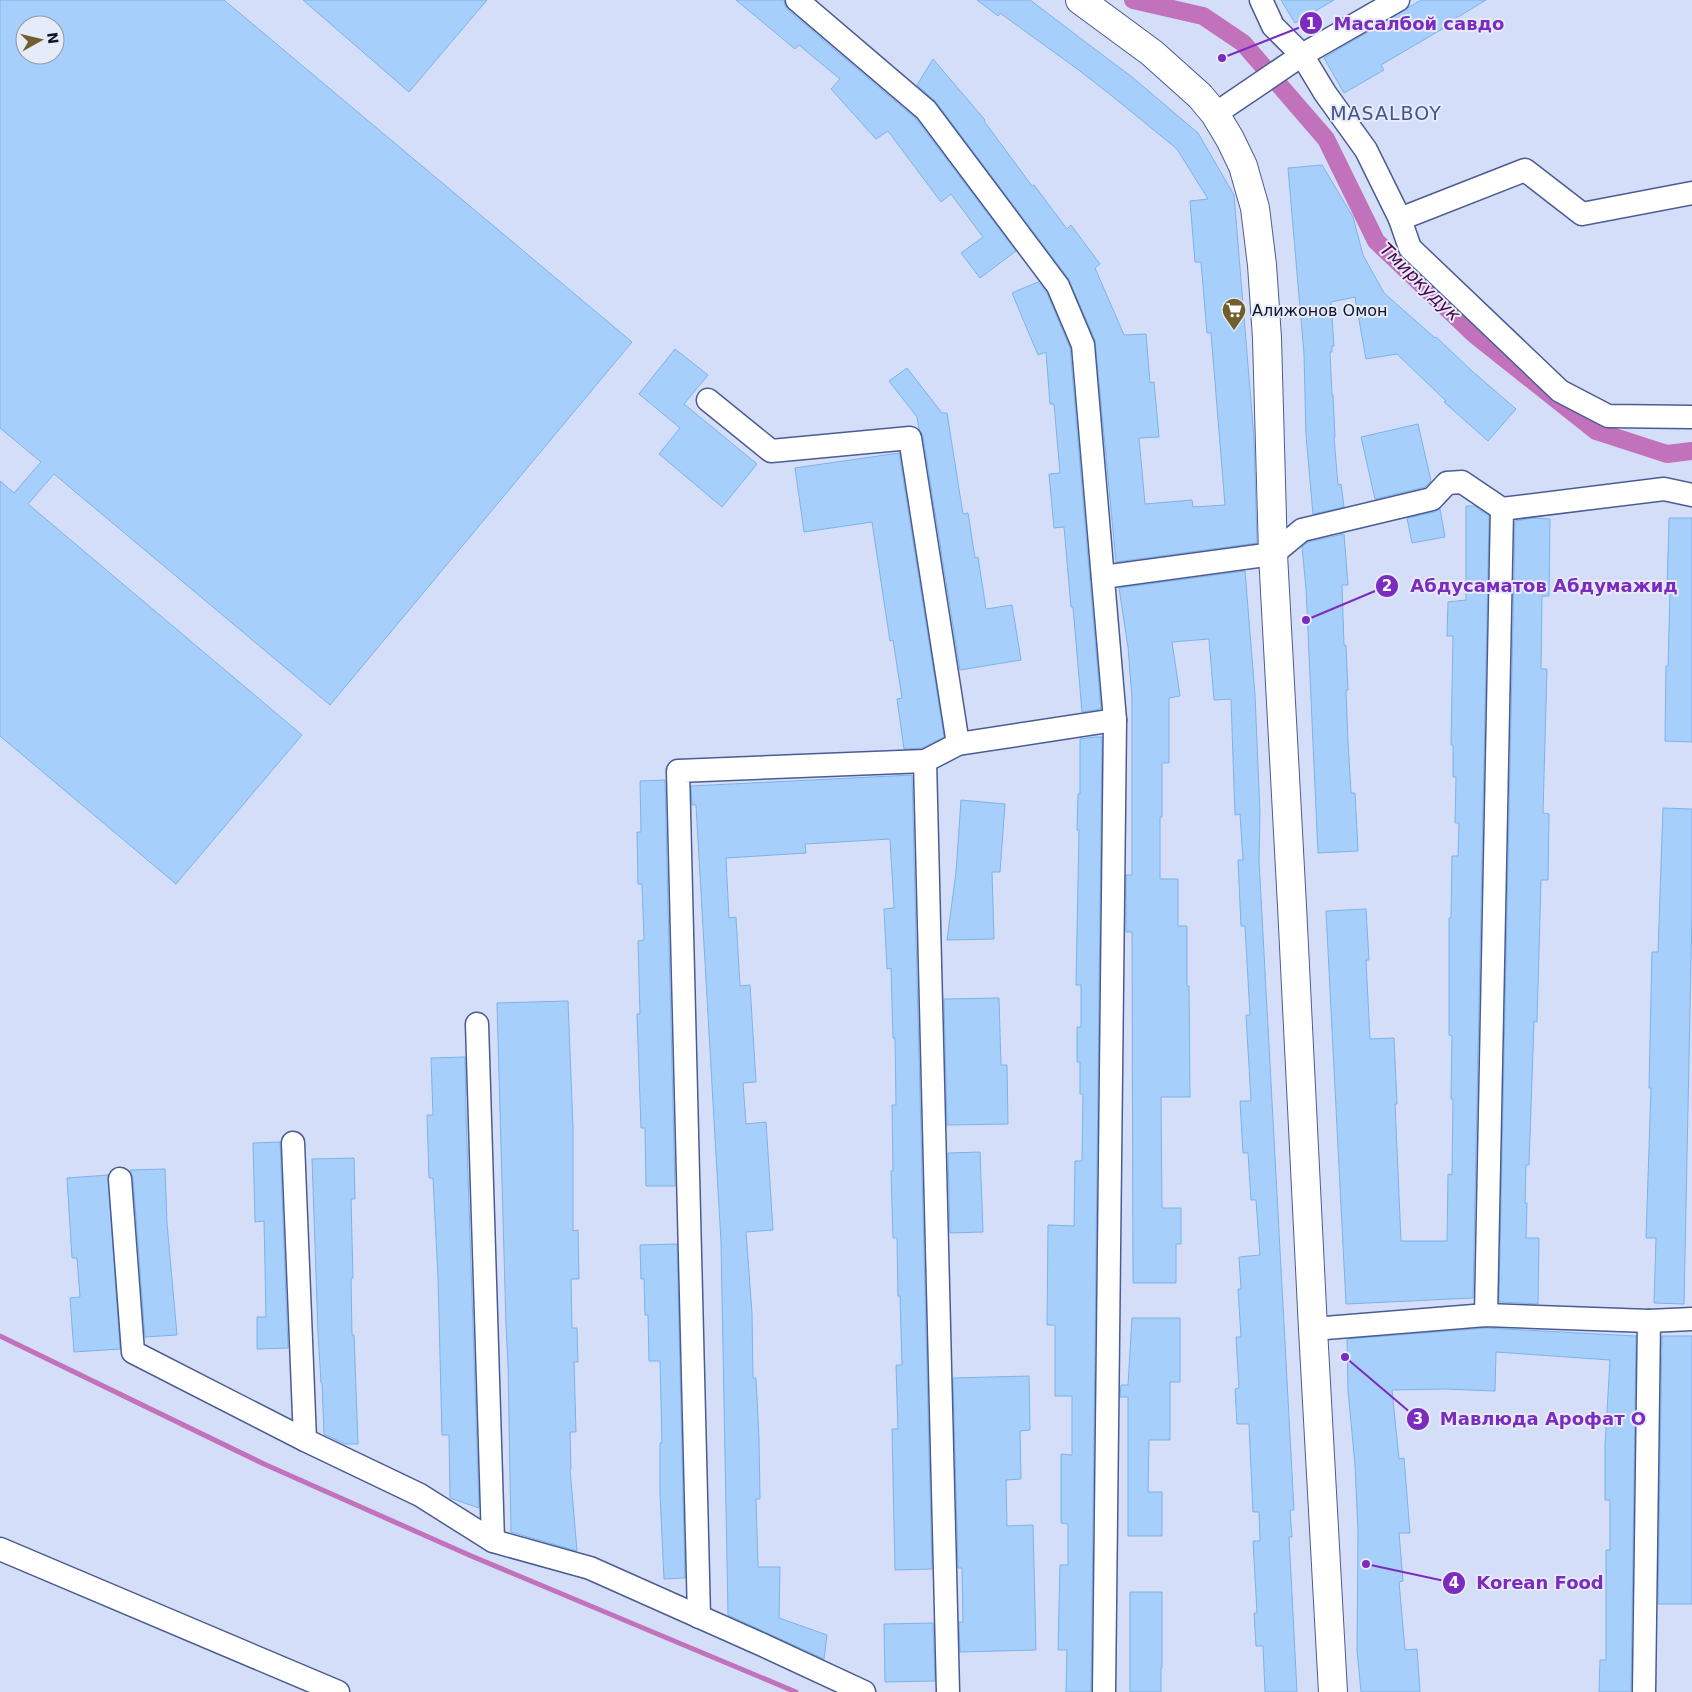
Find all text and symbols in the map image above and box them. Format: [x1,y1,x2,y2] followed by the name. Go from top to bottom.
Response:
[1299,7,1515,40] callout: Масалбой савдо
[1334,13,1504,34] text: Масалбой савдо
[15,15,65,65] north arrow
[1306,15,1316,33] text: 1
[44,31,62,45] text: N
[1330,102,1442,124] district label: MASALBOY
[1376,238,1465,325] water label: Тмиркудук
[1221,297,1247,331] supermarket icon: Алижонов Омон
[1252,301,1387,320] place label: Алижонов Омон
[1375,570,1688,603] callout: Абдусаматов Абдумажид
[1410,575,1678,596] text: Абдусаматов Абдумажид
[1382,577,1392,595] text: 2
[1405,1402,1656,1435] callout: Мавлюда Арофат О
[1440,1408,1646,1429] text: Мавлюда Арофат О
[1413,1410,1423,1428] text: 3
[1441,1566,1614,1599] callout: Korean Food
[1476,1572,1604,1593] text: Korean Food
[1449,1574,1459,1592] text: 4

